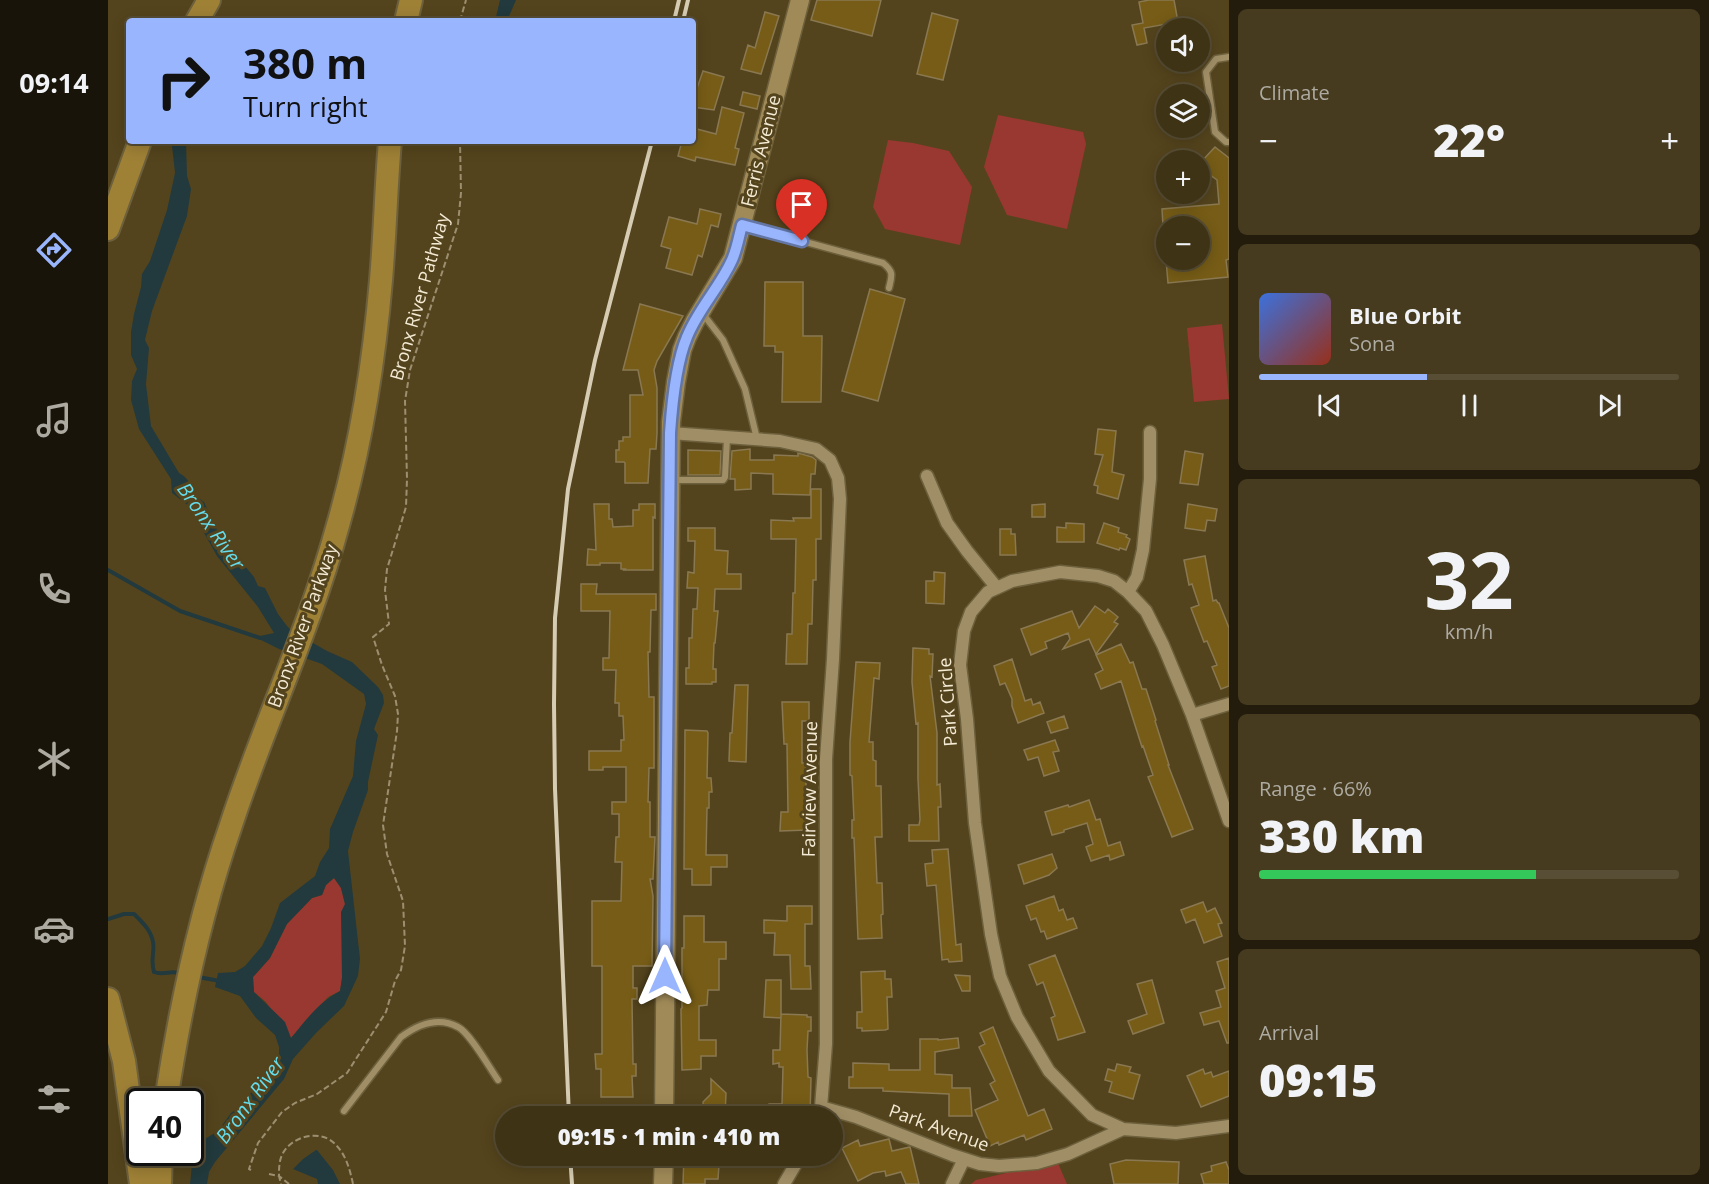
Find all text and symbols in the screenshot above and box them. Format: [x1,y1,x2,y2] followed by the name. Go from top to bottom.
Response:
[1156,18,1210,270] map controls
[1156,18,1210,72] button: sound
[243,34,367,91] text: 380 m
[144,42,222,120] icon: right
[19,64,89,101] text: 09:14
[1259,79,1330,106] text: Climate
[1156,84,1210,138] button: layers
[243,88,368,125] text: Turn right
[735,92,786,209] street label: Ferris Avenue
[1433,109,1505,170] text: 22°
[1259,118,1278,163] text: −
[1660,118,1679,163] text: +
[1156,150,1210,204] button: +
[776,179,827,241] pin
[785,188,818,221] icon: arrive
[384,209,455,383] street label: Bronx River Pathway
[1156,216,1210,270] button: −
[33,229,75,271] icon: directions
[1349,300,1461,330] text: Blue Orbit
[1349,330,1395,357] text: Sona
[1313,389,1346,422] icon: previous
[1453,389,1486,422] icon: pause
[1593,389,1626,422] icon: next
[33,399,75,441] icon: music
[171,477,252,576] water label: Bronx River
[1424,526,1514,632] text: 32
[261,540,343,711] street label: Bronx River Parkway
[33,568,75,610] icon: phone
[1445,618,1493,645] text: km/h
[932,657,962,747] street label: Park Circle
[796,721,822,857] street label: Fairview Avenue
[33,738,75,780] icon: climate
[1259,775,1372,802] text: Range · 66%
[1259,805,1424,866] text: 330 km
[33,908,75,950] icon: car
[633,944,697,1008] position arrow
[1259,1019,1319,1046] text: Arrival
[1259,1049,1377,1110] text: 09:15
[209,1050,291,1149] water label: Bronx River
[33,1078,75,1120] icon: filters
[126,1088,204,1166] speed limit sign: 40
[886,1098,993,1156] street label: Park Avenue
[558,1121,780,1151] text: 09:15 · 1 min · 410 m

